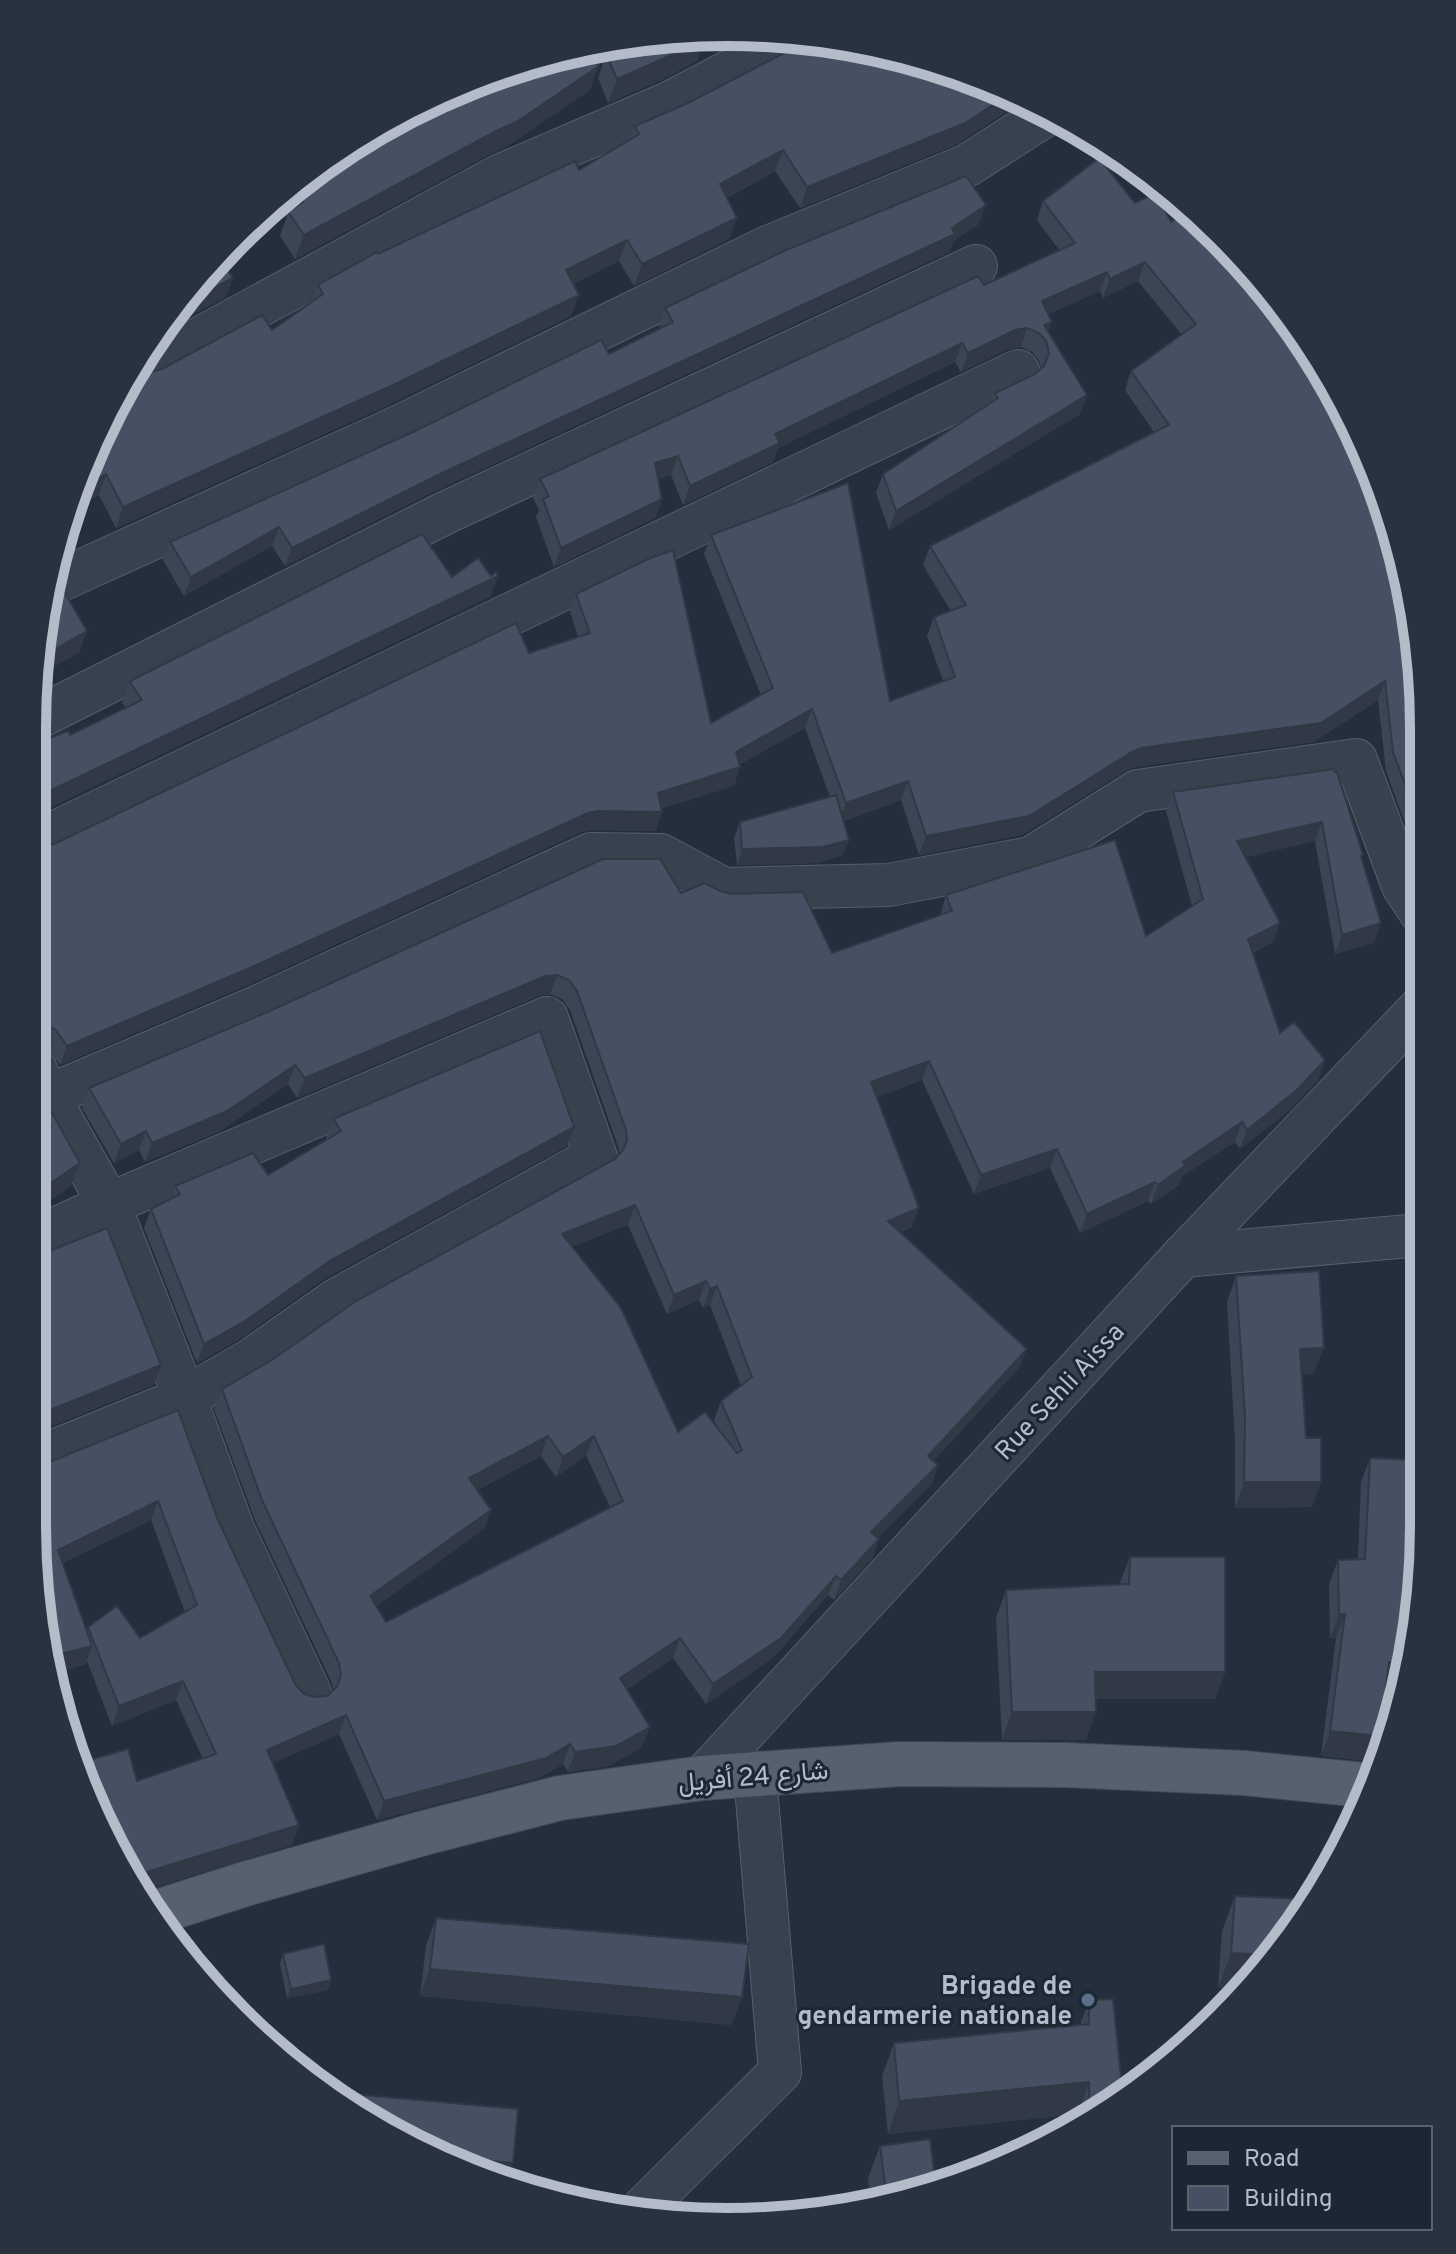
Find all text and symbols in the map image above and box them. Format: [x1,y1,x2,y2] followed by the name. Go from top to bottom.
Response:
[989,1317,1133,1468] street label: Rue Sehli Aissa
[677,1754,830,1801] street label: شارع 24 أفريل
[798,1971,1072,2034] place label: Brigade de gendarmerie nationale
[1079,1991,1097,2009] marker: Brigade de gendarmerie nationale
[1172,2126,1432,2230] legend
[1244,2145,1300,2175] text: Road
[1244,2185,1333,2215] text: Building

